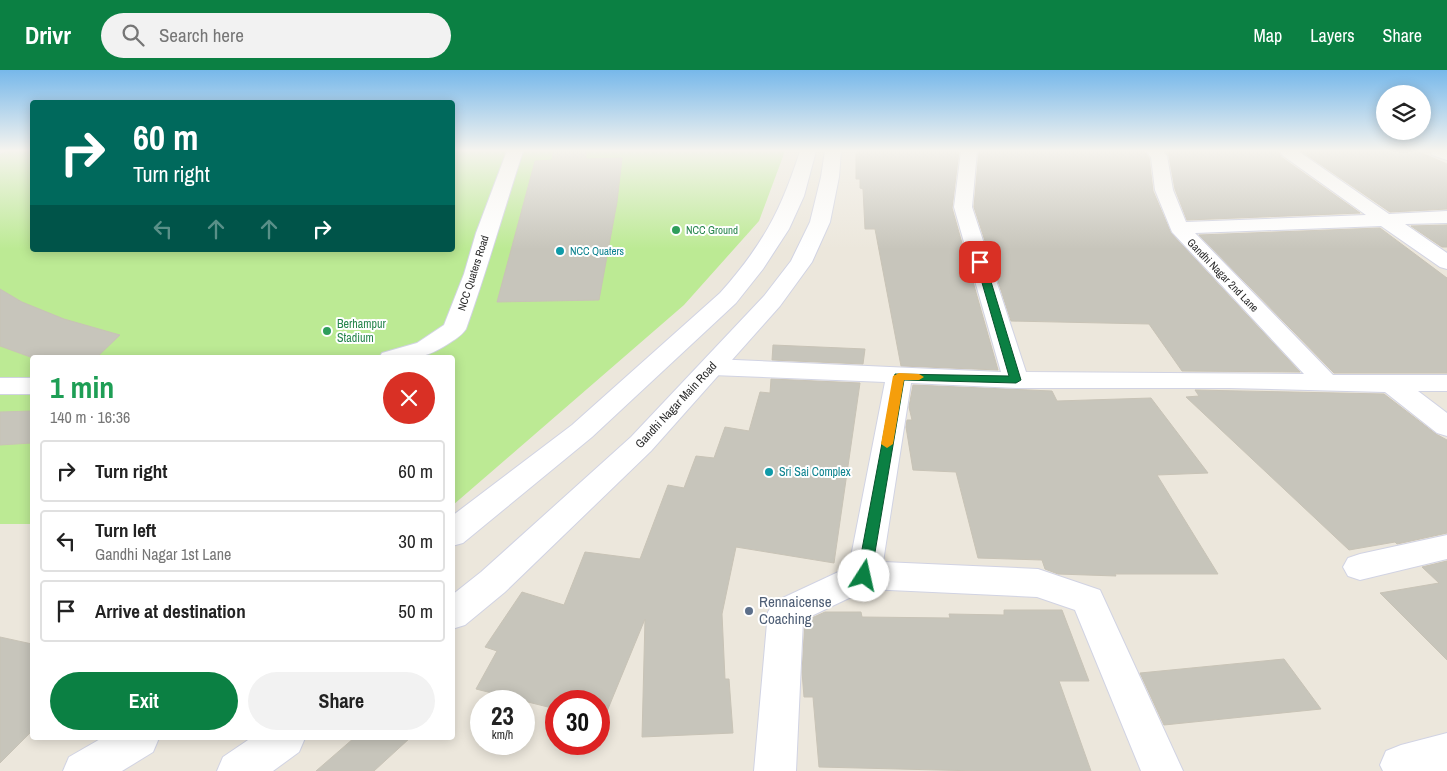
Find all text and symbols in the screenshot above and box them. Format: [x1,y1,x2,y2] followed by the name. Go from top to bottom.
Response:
[101,13,451,58] search box
[25,19,71,51] text: Drivr
[119,21,147,49] icon: search
[159,22,244,48] text: Search here
[1254,23,1282,48] text: Map
[1310,23,1355,48] text: Layers
[1383,23,1422,48] text: Share
[1376,85,1431,140] map controls
[1376,85,1431,140] button: layers
[133,114,198,161] text: 60 m
[50,120,115,185] icon: right
[133,159,210,189] text: Turn right
[149,215,177,243] icon: left
[202,215,230,243] icon: ahead
[255,215,283,243] icon: ahead
[308,215,336,243] icon: right
[686,223,738,237] place label: NCC Ground
[670,224,682,236] marker: NCC Ground
[454,234,492,312] street label: NCC Quaters Road
[1184,235,1262,315] street label: Gandhi Nagar 2nd Lane
[959,241,1001,283] pin
[570,244,625,258] place label: NCC Quaters
[554,245,566,257] marker: NCC Quaters
[966,248,994,276] icon: arrive
[337,316,386,346] place label: Berhampur Stadium
[321,325,333,337] marker: Berhampur Stadium
[632,358,720,452] street label: Gandhi Nagar Main Road
[50,367,114,407] text: 1 min
[383,372,435,424] button: close
[50,406,130,428] text: 140 m · 16:36
[52,457,80,485] icon: right
[95,458,167,484] text: Turn right
[398,458,433,484] text: 60 m
[779,464,851,480] place label: Sri Sai Complex
[763,466,775,478] marker: Sri Sai Complex
[95,517,156,543] text: Turn left
[52,527,80,555] icon: left
[398,528,433,554] text: 30 m
[95,543,231,565] text: Gandhi Nagar 1st Lane
[837,549,889,601] position arrow
[759,591,832,629] place label: Rennaicense Coaching
[52,597,80,625] icon: arrive
[95,598,246,624] text: Arrive at destination
[398,598,433,624] text: 50 m
[743,605,755,617] marker: Rennaicense Coaching
[50,672,238,730] button: Exit
[248,672,435,730] button: Share
[545,690,610,755] speed limit sign: 30
[491,699,514,733] text: 23
[492,727,513,743] text: km/h

